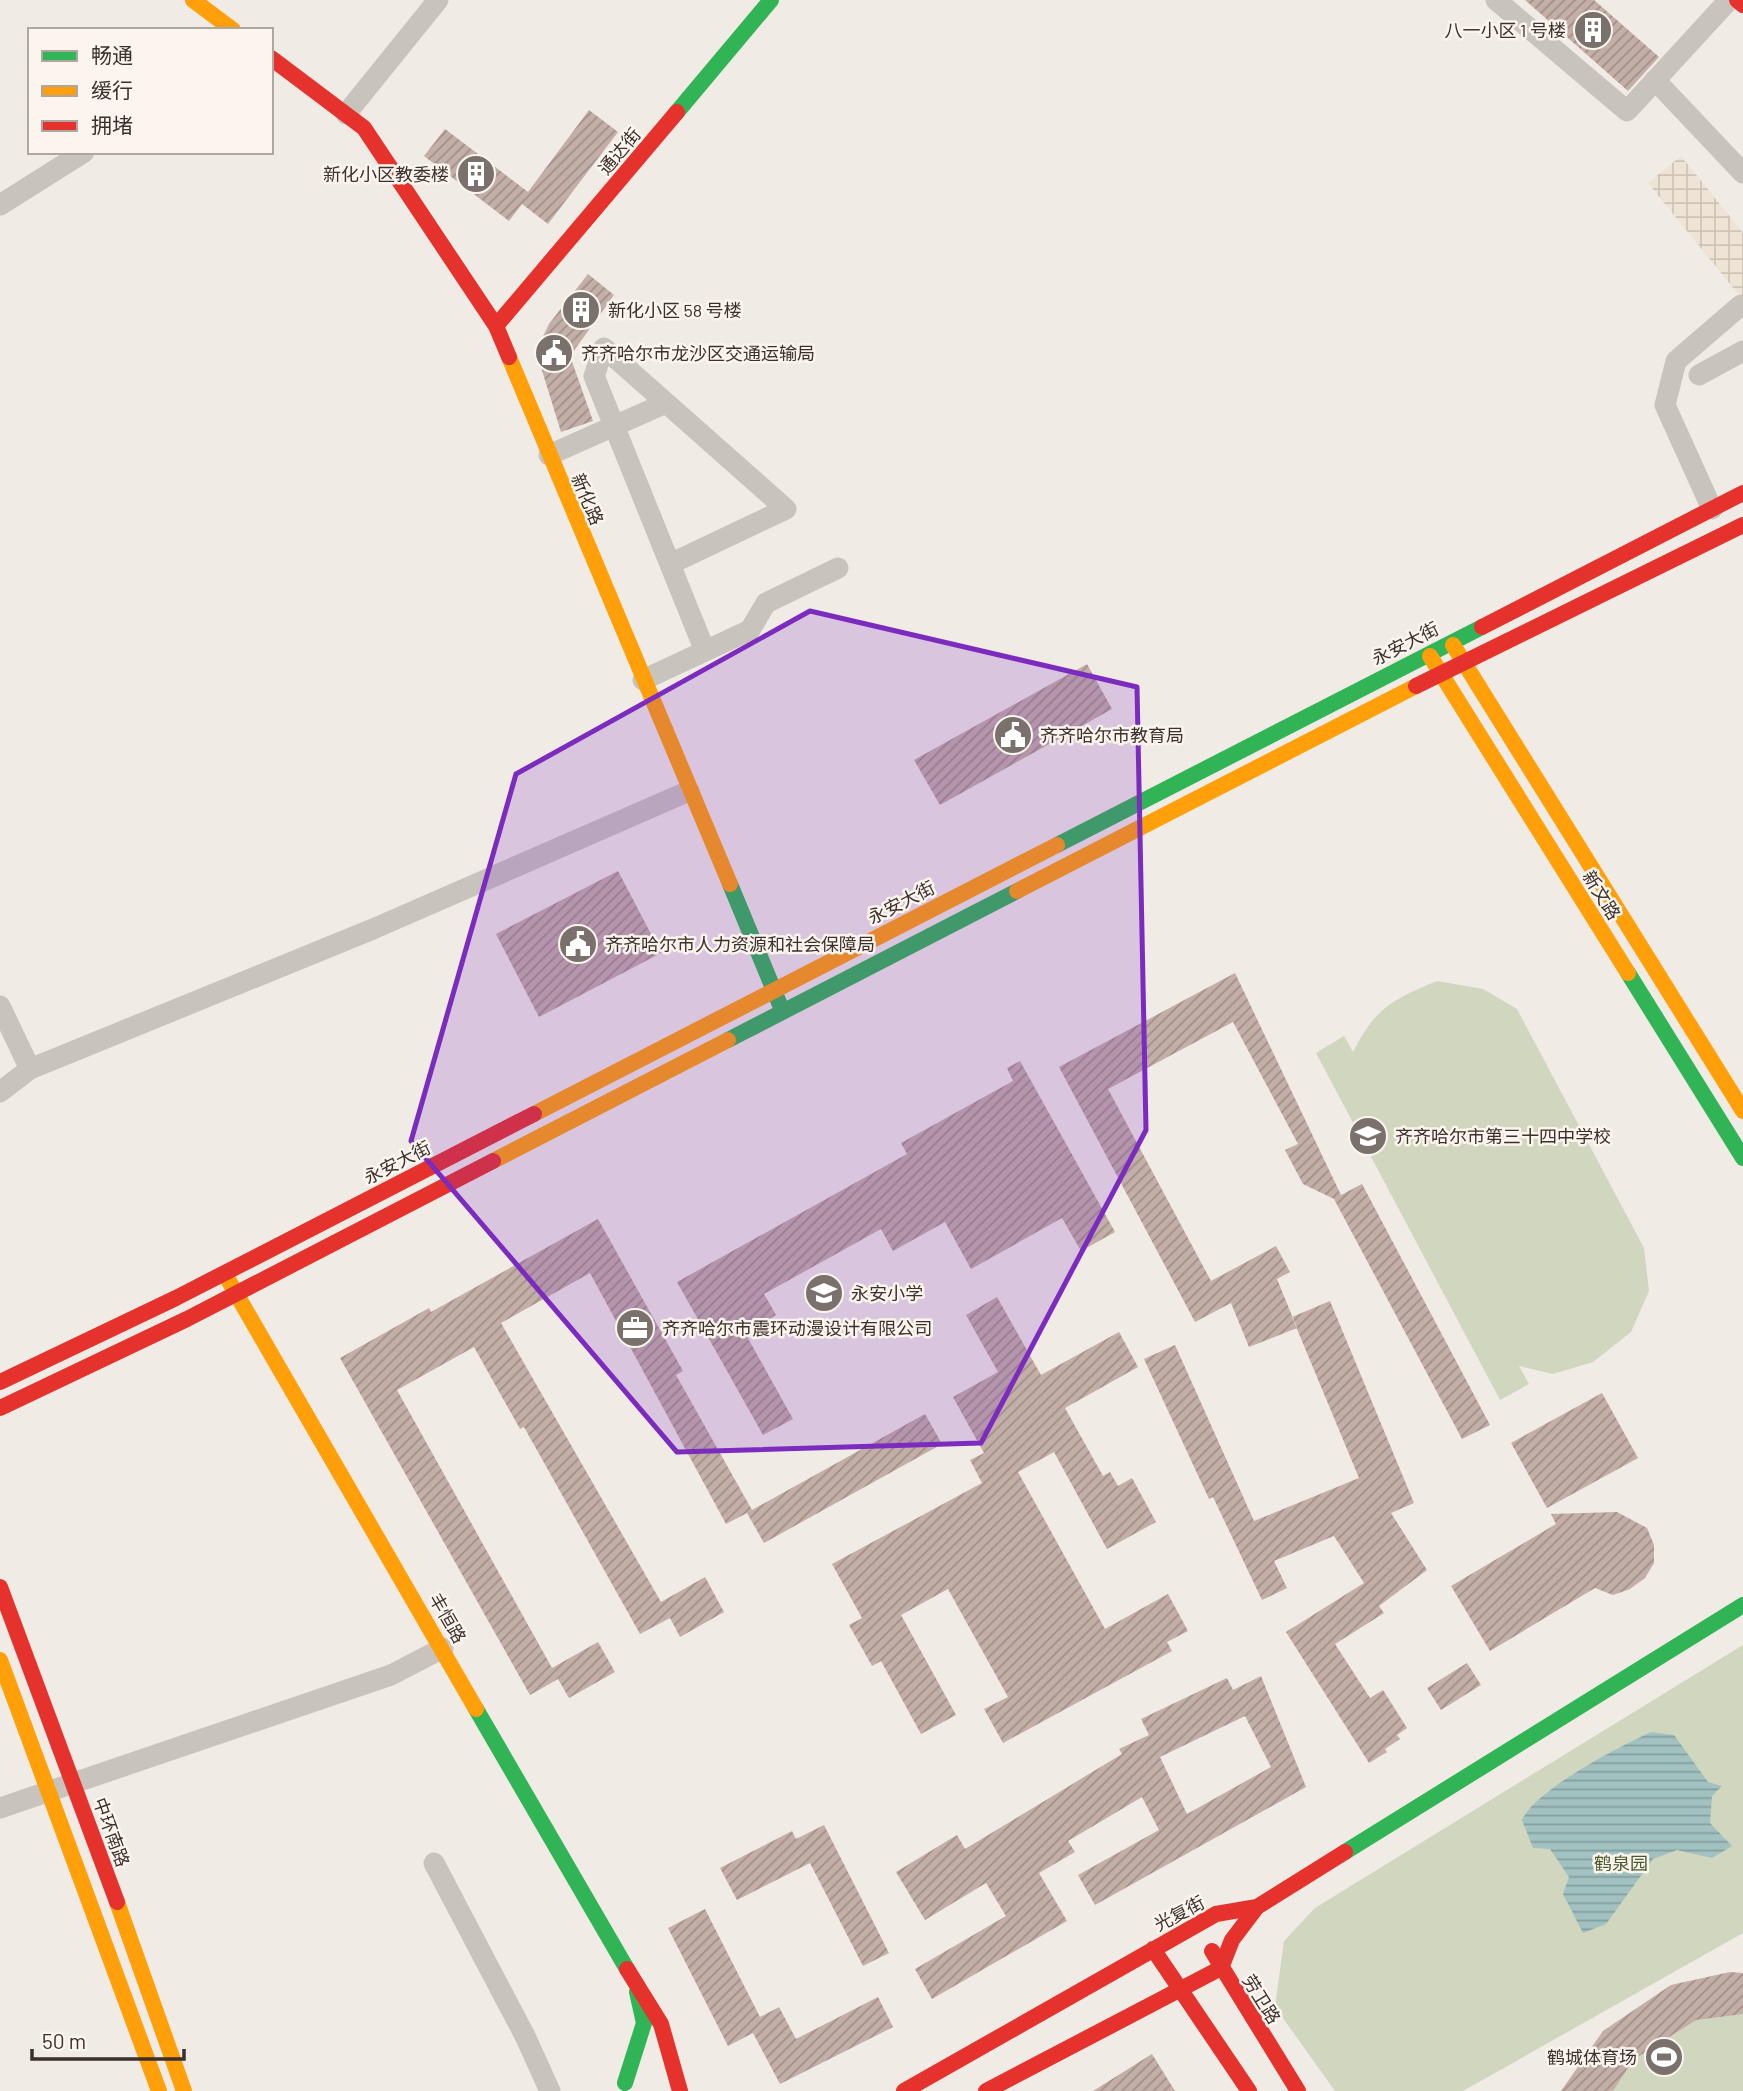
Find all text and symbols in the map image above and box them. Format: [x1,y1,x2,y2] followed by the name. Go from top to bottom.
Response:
[1572,9,1614,51] building icon: 八一小区 1 号楼
[1445,19,1566,41] place label: 八一小区 1 号楼
[28,28,273,154] legend
[91,42,133,67] text: 畅通
[91,77,133,102] text: 缓行
[91,112,133,137] text: 拥堵
[593,123,645,179] street label: 通达街
[455,153,497,195] building icon: 新化小区教委楼
[323,163,449,185] place label: 新化小区教委楼
[560,289,602,331] building icon: 新化小区 58 号楼
[608,299,742,321] place label: 新化小区 58 号楼
[533,332,575,374] public building icon: 齐齐哈尔市龙沙区交通运输局
[581,342,815,364] place label: 齐齐哈尔市龙沙区交通运输局
[567,470,609,528] street label: 新化路
[1368,617,1442,669] street label: 永安大街
[992,714,1034,756] public building icon: 齐齐哈尔市教育局
[1040,724,1184,746] place label: 齐齐哈尔市教育局
[1578,866,1626,924] street label: 新文路
[864,876,938,928] street label: 永安大街
[557,923,599,965] public building icon: 齐齐哈尔市人力资源和社会保障局
[605,933,875,955] place label: 齐齐哈尔市人力资源和社会保障局
[1347,1115,1389,1157] school or university icon: 齐齐哈尔市第三十四中学校
[1395,1125,1611,1147] place label: 齐齐哈尔市第三十四中学校
[360,1136,434,1188] street label: 永安大街
[803,1272,845,1314] school or university icon: 永安小学
[851,1282,923,1304] place label: 永安小学
[614,1307,656,1349] office icon: 齐齐哈尔市震环动漫设计有限公司
[662,1317,932,1339] place label: 齐齐哈尔市震环动漫设计有限公司
[425,1589,471,1647] street label: 丰恒路
[89,1794,135,1870] street label: 中环南路
[1594,1852,1648,1874] park label: 鹤泉园
[1150,1891,1208,1935] street label: 光复街
[1238,1970,1286,2028] street label: 劳卫路
[32,2018,184,2062] scale bar
[42,2028,86,2053] text: 50 m
[1643,2036,1685,2078] sports icon: 鹤城体育场
[1547,2046,1637,2068] place label: 鹤城体育场

